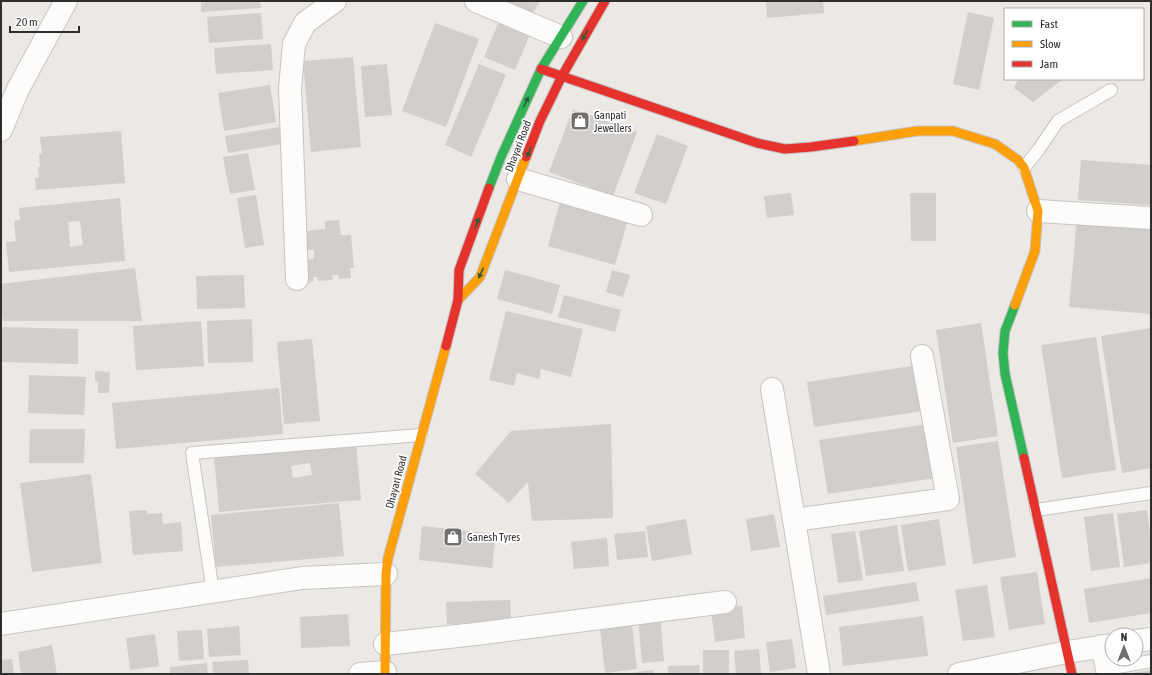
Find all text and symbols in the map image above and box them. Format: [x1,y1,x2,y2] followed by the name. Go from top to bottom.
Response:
[10,8,79,34] scale bar
[1004,8,1144,80] legend
[16,15,38,29] text: 20 m
[1040,17,1058,31] text: Fast
[582,29,589,41] one-way arrow
[1040,37,1061,51] text: Slow
[1040,57,1058,71] text: Jam
[523,97,529,108] one-way arrow
[594,109,632,134] place label: Ganpati Jewellers
[569,110,591,132] shop icon: Ganpati Jewellers
[503,118,533,174] street label: Dhayari Road
[525,146,531,158] one-way arrow
[474,216,480,228] one-way arrow
[478,267,484,278] one-way arrow
[383,454,409,510] street label: Dhayari Road
[442,526,464,548] shop icon: Ganesh Tyres
[467,531,520,543] place label: Ganesh Tyres
[1104,627,1144,667] north arrow
[1121,631,1127,643] text: N

